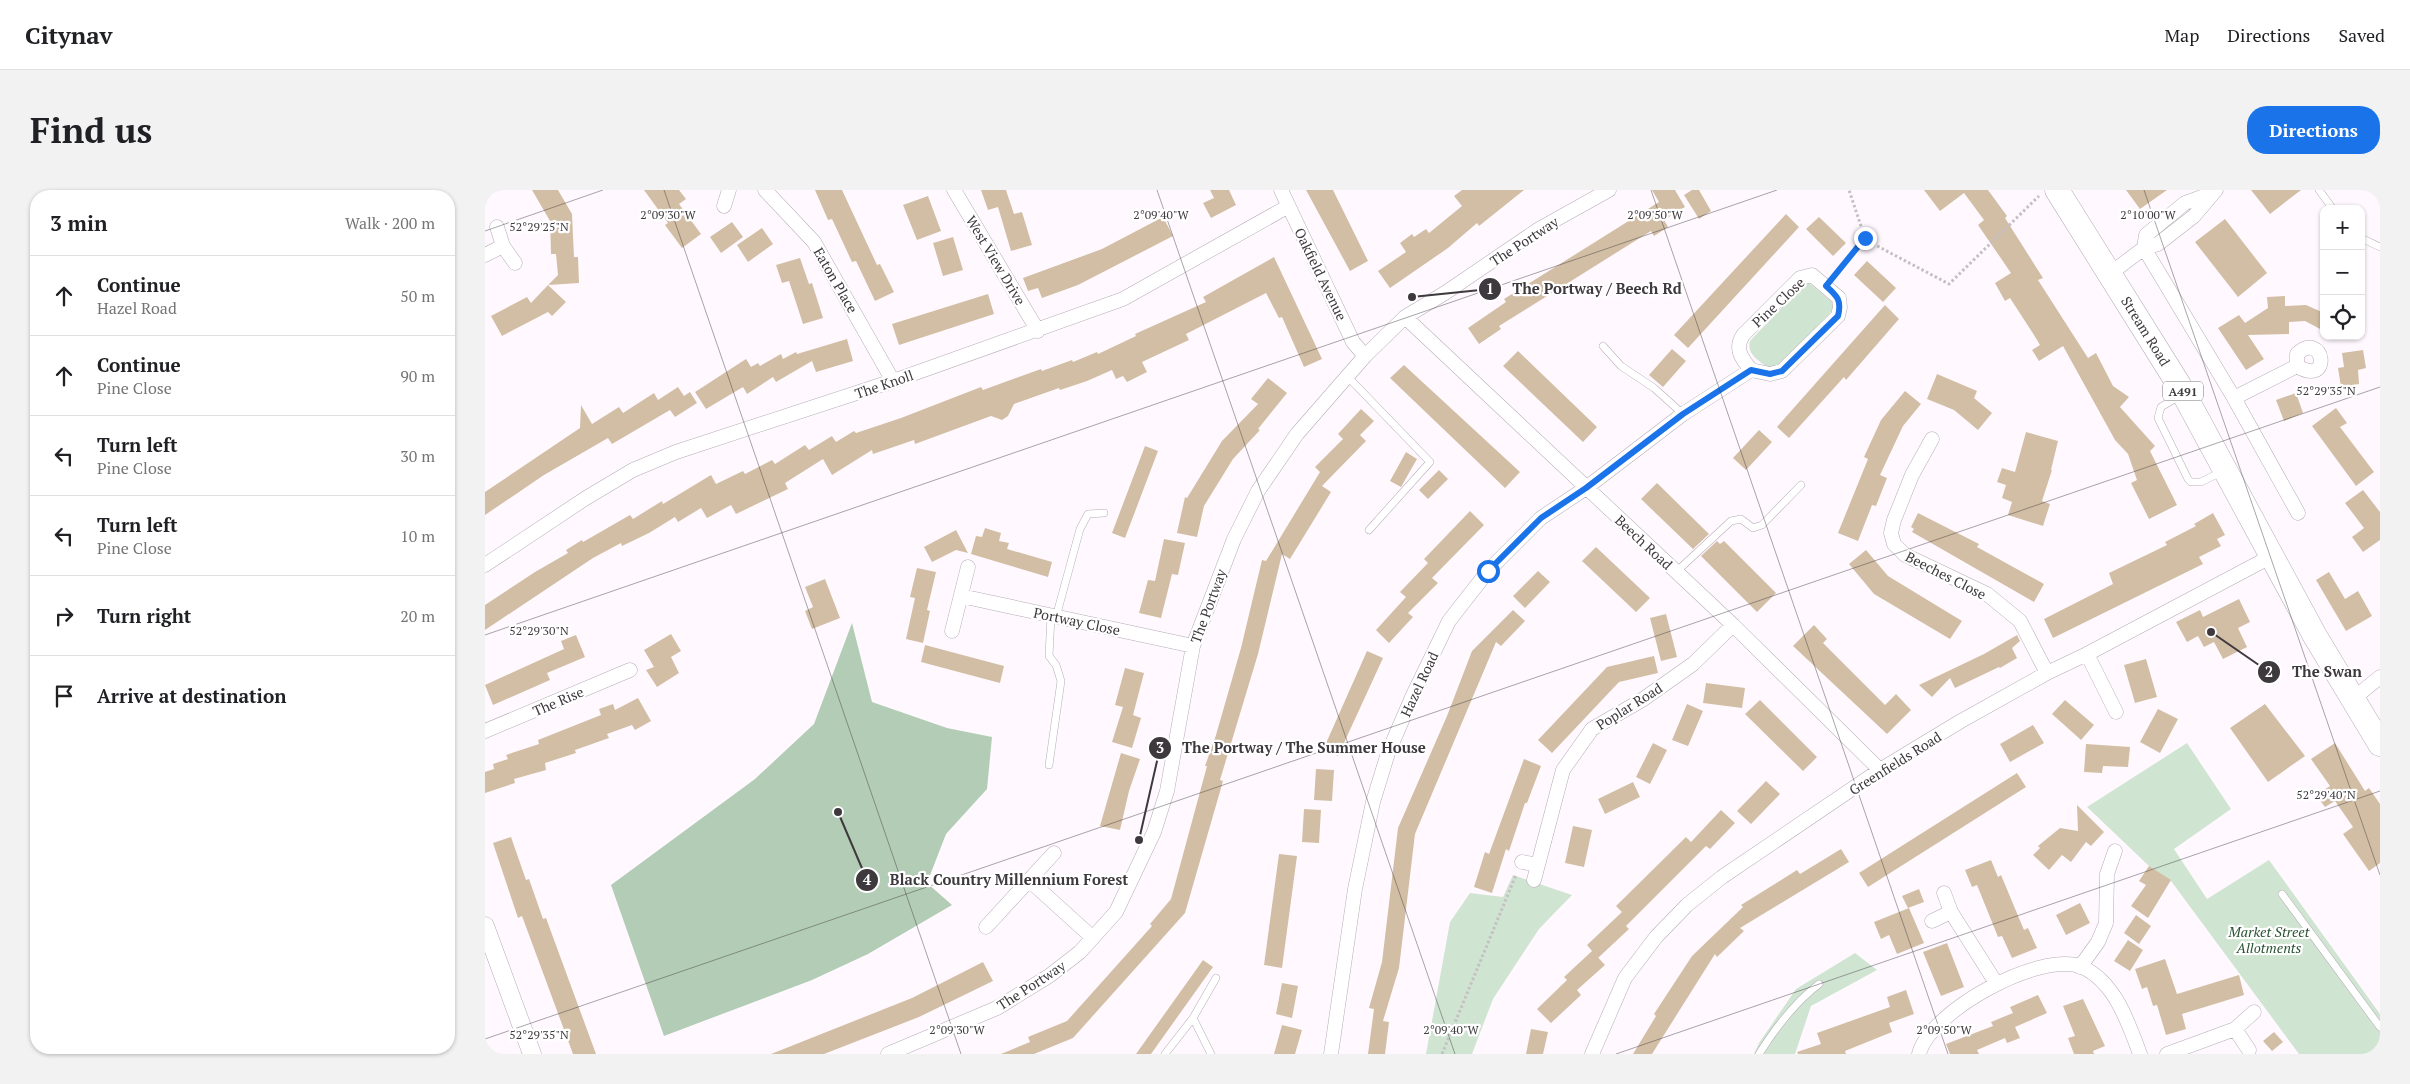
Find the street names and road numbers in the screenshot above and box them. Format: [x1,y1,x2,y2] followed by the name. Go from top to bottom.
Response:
[1486,211,1563,270] street label: The Portway
[962,212,1030,308] street label: West View Drive
[1290,224,1352,324] street label: Oakfield Avenue
[810,244,862,316] street label: Eaton Place
[1748,273,1808,331] street label: Pine Close
[2117,293,2175,370] street label: Stream Road
[852,365,916,403] street label: The Knoll
[2163,382,2203,400] road number: A491
[1611,510,1677,574] street label: Beech Road
[1902,547,1990,603] street label: Beeches Close
[1186,565,1231,646] street label: The Portway
[1032,603,1122,639] street label: Portway Close
[1396,648,1442,720] street label: Hazel Road
[1592,678,1666,734] street label: Poplar Road
[530,682,586,720] street label: The Rise
[1845,727,1945,799] street label: Greenfields Road
[993,955,1070,1014] street label: The Portway

